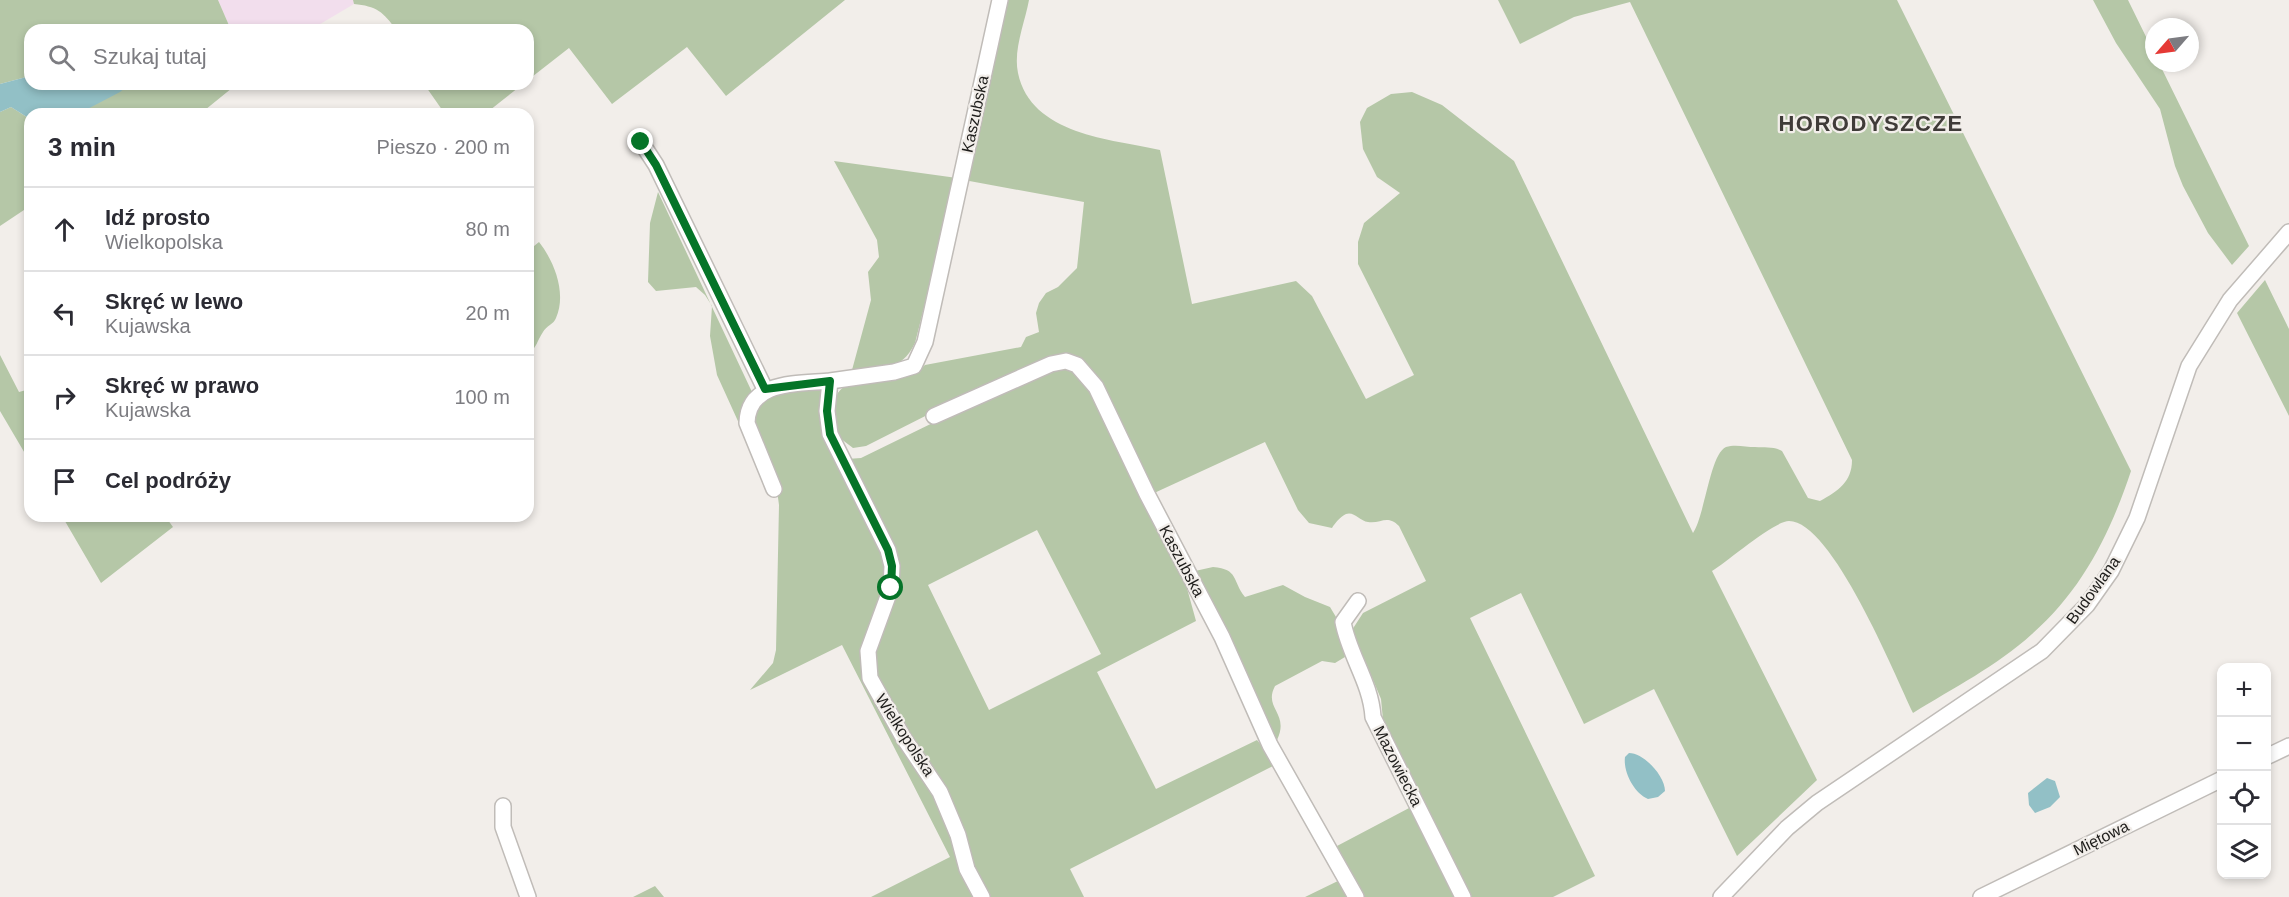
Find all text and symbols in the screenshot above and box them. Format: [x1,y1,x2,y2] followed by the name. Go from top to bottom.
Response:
[2145,18,2199,72] north arrow
[24,24,534,90] search box
[45,41,78,74] icon: search
[93,44,207,69] text: Szukaj tutaj
[959,74,991,154] street label: Kaszubska
[1778,111,1964,136] district label: HORODYSZCZE
[627,128,653,154] route end
[48,132,116,162] text: 3 min
[377,136,510,158] text: Pieszo · 200 m
[105,205,210,230] text: Idź prosto
[48,213,81,246] icon: ahead
[466,218,510,240] text: 80 m
[105,231,223,253] text: Wielkopolska
[105,289,243,314] text: Skręć w lewo
[48,297,81,330] icon: left
[466,302,510,324] text: 20 m
[105,315,191,337] text: Kujawska
[105,373,259,398] text: Skręć w prawo
[48,381,81,414] icon: right
[454,386,510,408] text: 100 m
[105,399,191,421] text: Kujawska
[48,465,81,498] icon: arrive
[105,468,231,493] text: Cel podróży
[1156,522,1208,600] street label: Kaszubska
[2063,553,2123,627] street label: Budowlana
[877,574,903,600] route start
[2217,663,2271,879] map controls
[2217,663,2271,717] button: +
[872,691,938,779] street label: Wielkopolska
[2217,717,2271,771] button: −
[1370,723,1426,809] street label: Mazowiecka
[2217,771,2271,825] button: locate
[2070,817,2132,859] street label: Miętowa
[2217,825,2271,879] button: layers

